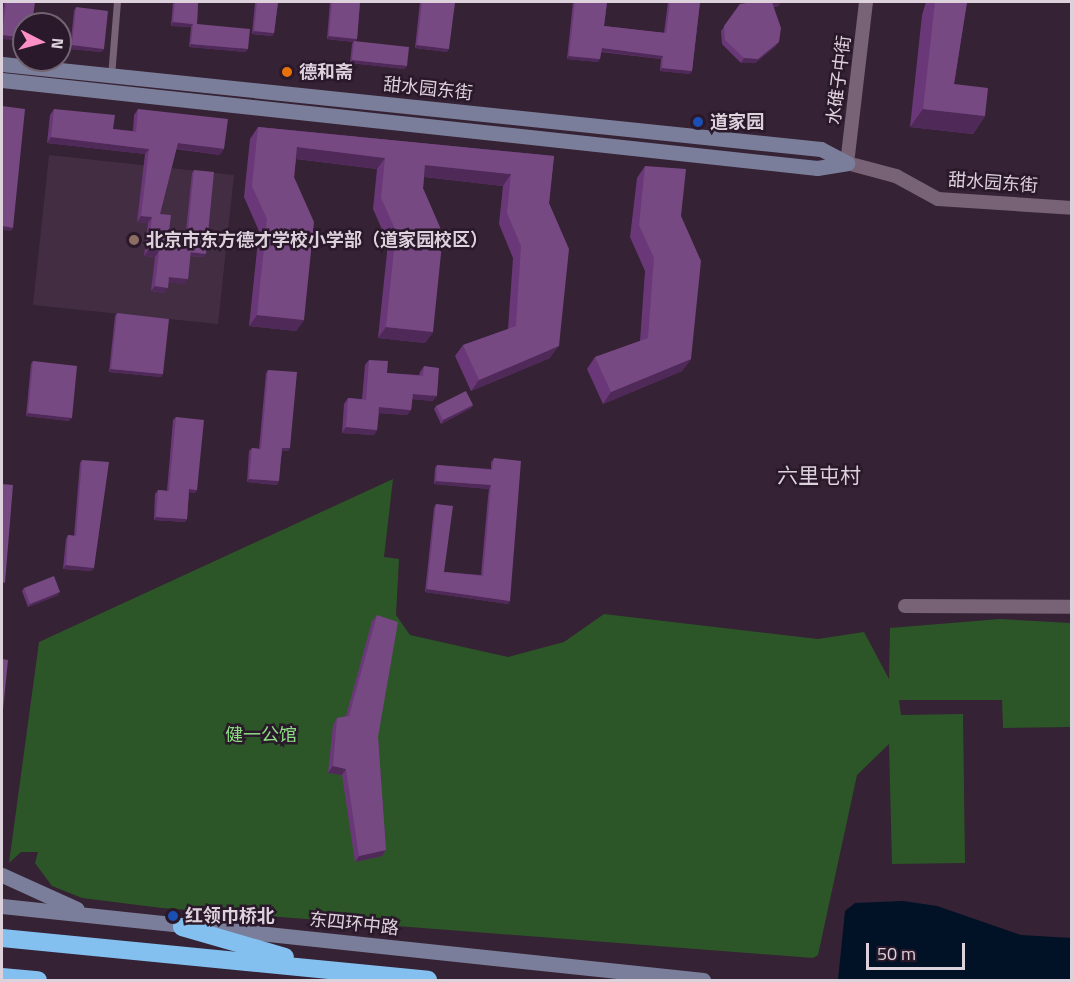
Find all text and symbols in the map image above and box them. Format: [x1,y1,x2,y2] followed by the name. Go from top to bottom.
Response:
[12,12,72,72] north arrow
[823,34,855,126] street label: 水碓子中街
[45,37,70,50] text: N
[299,61,353,83] place label: 德和斋
[280,65,294,79] marker: 德和斋
[382,74,474,104] street label: 甜水园东街
[710,111,764,133] place label: 道家园
[691,115,705,129] marker: 道家园
[947,169,1039,197] street label: 甜水园东街
[146,229,488,251] place label: 北京市东方德才学校小学部（道家园校区）
[127,233,141,247] marker: 北京市东方德才学校小学部（道家园校区）
[777,462,861,488] district label: 六里屯村
[225,724,297,746] park label: 健一公馆
[185,905,275,927] place label: 红领巾桥北
[166,909,180,923] marker: 红领巾桥北
[308,909,400,939] street label: 东四环中路
[869,931,968,969] scale bar
[877,940,916,967] text: 50 m

